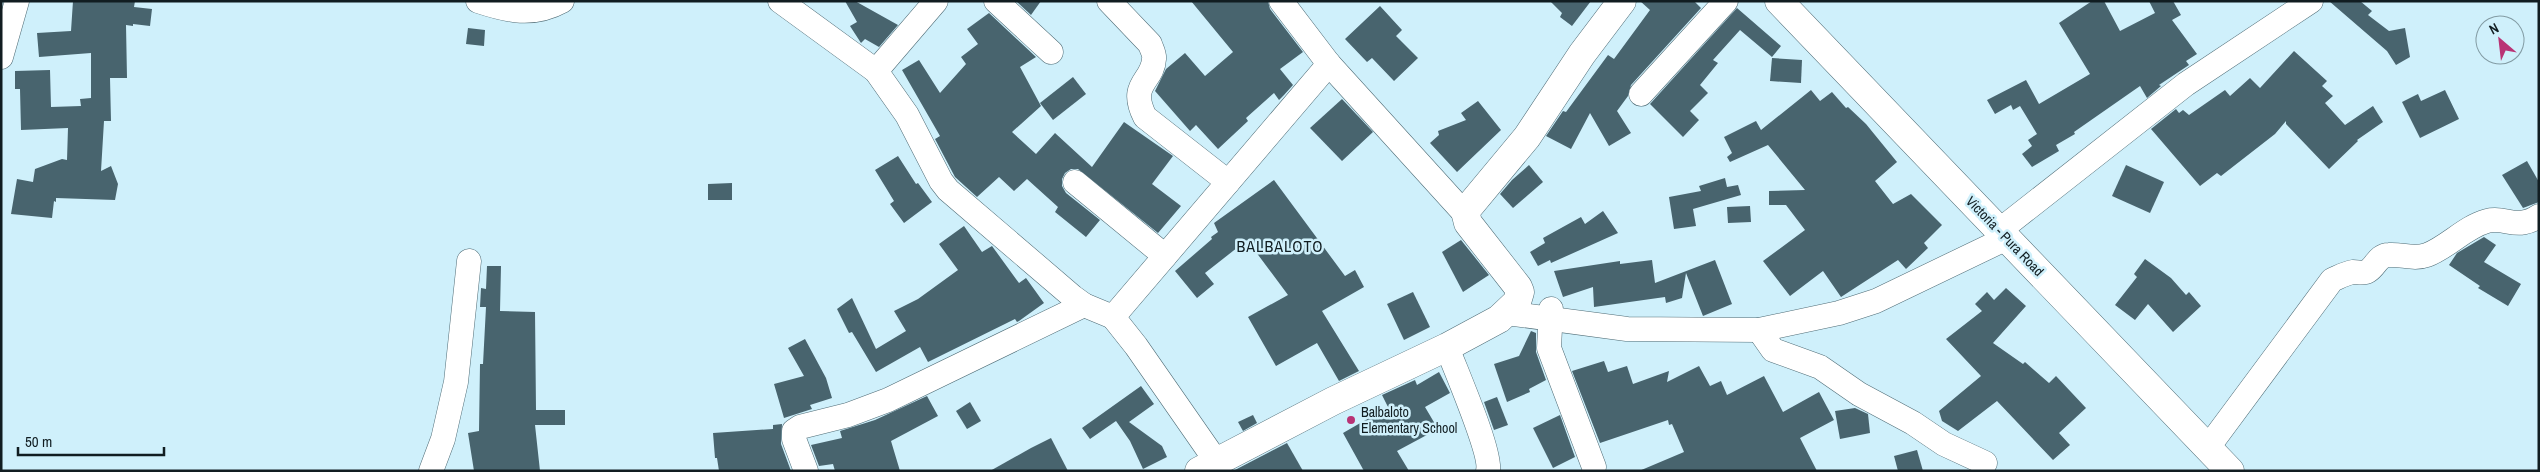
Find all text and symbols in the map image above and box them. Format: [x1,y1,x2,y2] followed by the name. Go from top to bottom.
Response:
[2475,15,2525,65] north arrow
[2486,19,2502,38] text: N
[1962,192,2048,280] street label: Victoria - Pura Road
[1237,235,1323,257] district label: BALBALOTO
[1361,403,1457,437] place label: Balbaloto Elementary School
[1345,414,1357,426] marker: Balbaloto Elementary School
[18,424,164,456] scale bar
[25,431,52,452] text: 50 m

